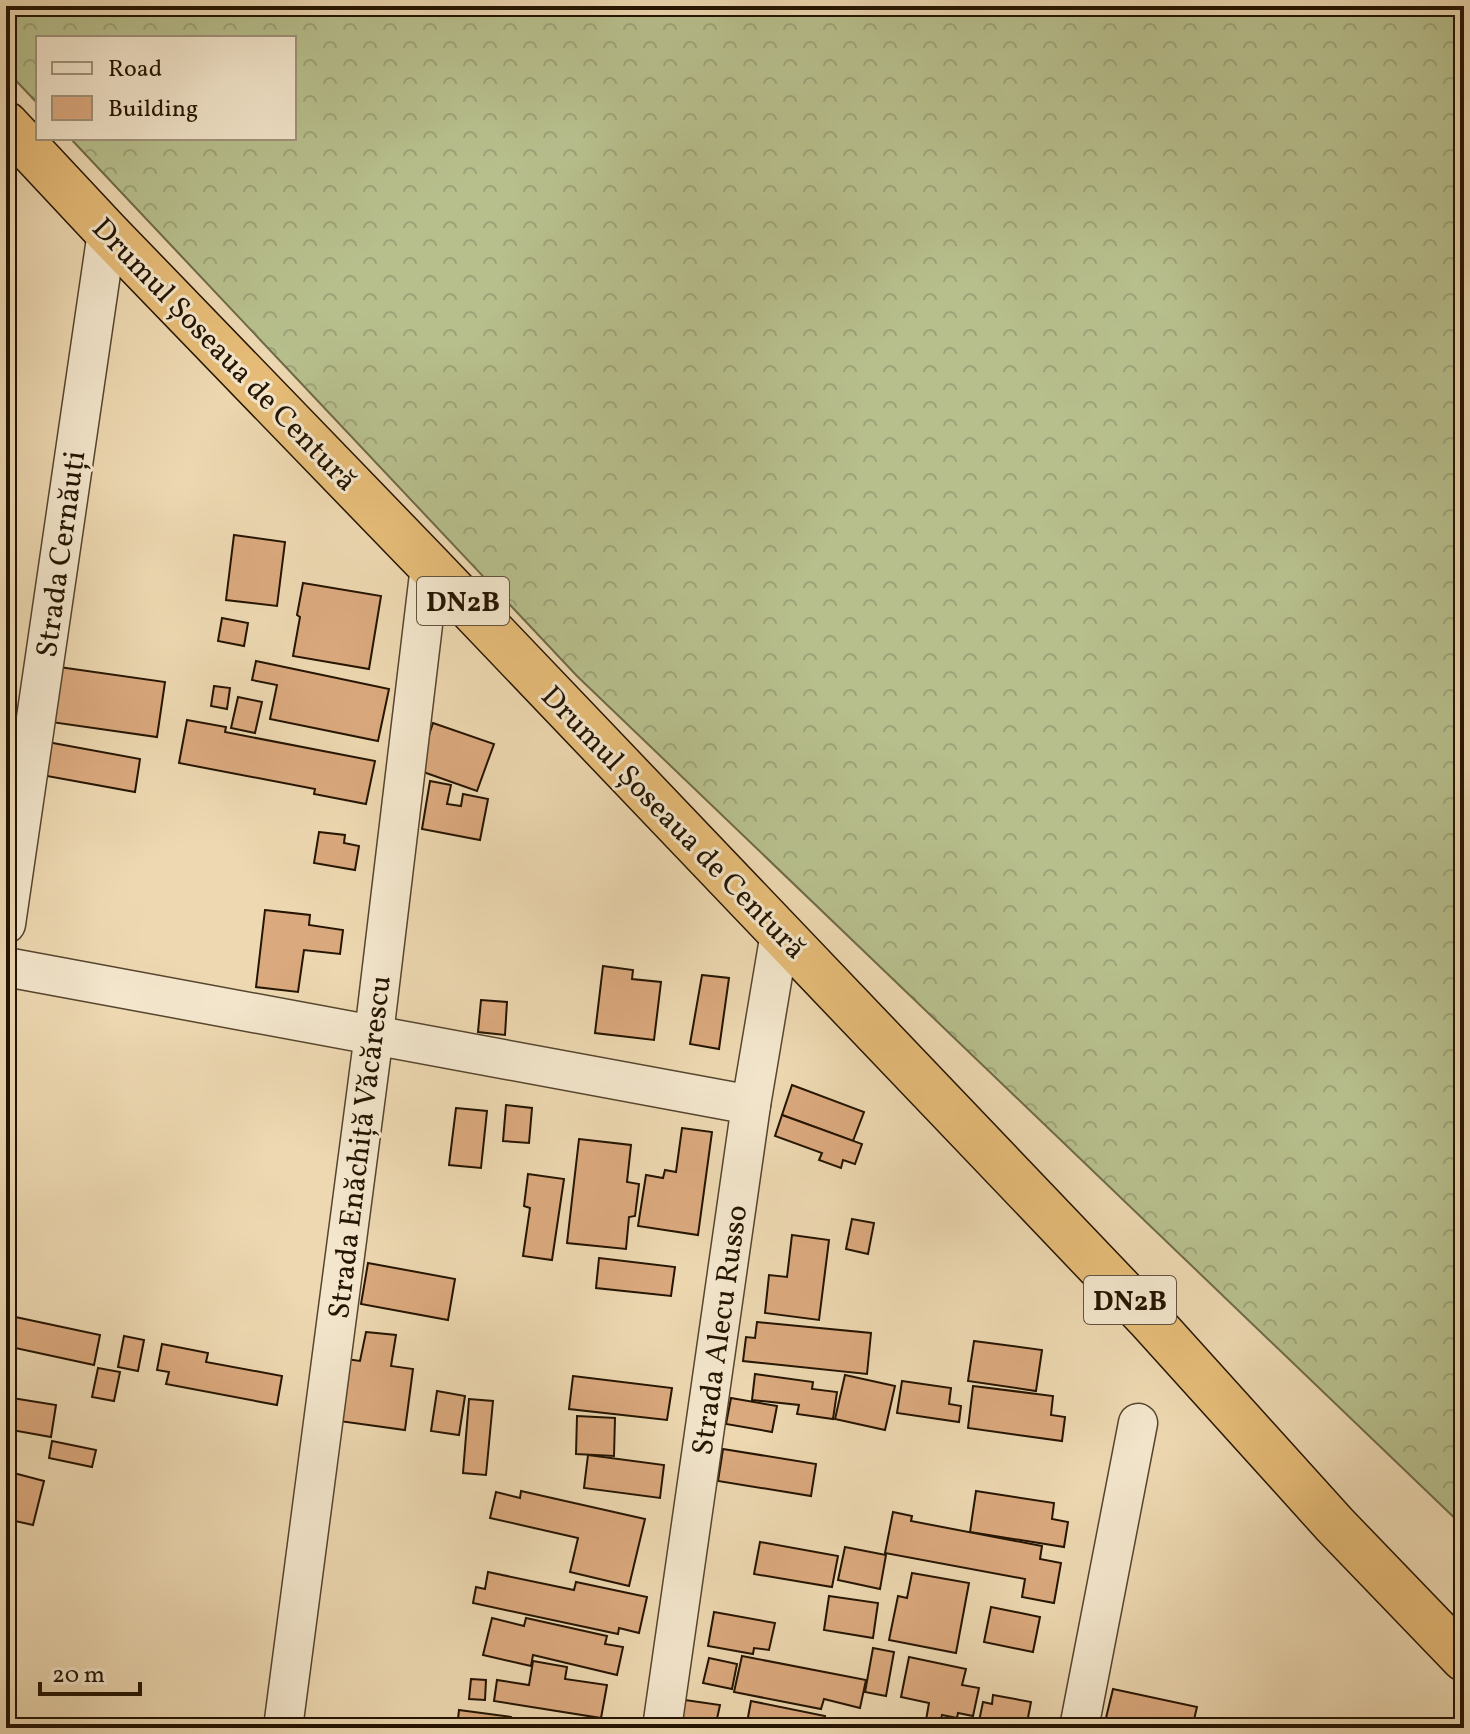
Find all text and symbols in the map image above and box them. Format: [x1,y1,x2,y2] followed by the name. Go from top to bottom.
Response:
[36,36,296,140] legend
[108,53,162,87] text: Road
[108,93,198,127] text: Building
[81,209,366,502] street label: Drumul Șoseaua de Centură
[27,448,97,660] street label: Strada Cernăuți
[417,577,509,625] road number: DN2B
[530,677,815,970] street label: Drumul Șoseaua de Centură
[319,973,403,1321] street label: Strada Enăchiță Văcărescu
[683,1202,759,1458] street label: Strada Alecu Russo
[1084,1276,1176,1324] road number: DN2B
[40,1646,140,1696] scale bar
[52,1659,105,1693] text: 20 m

